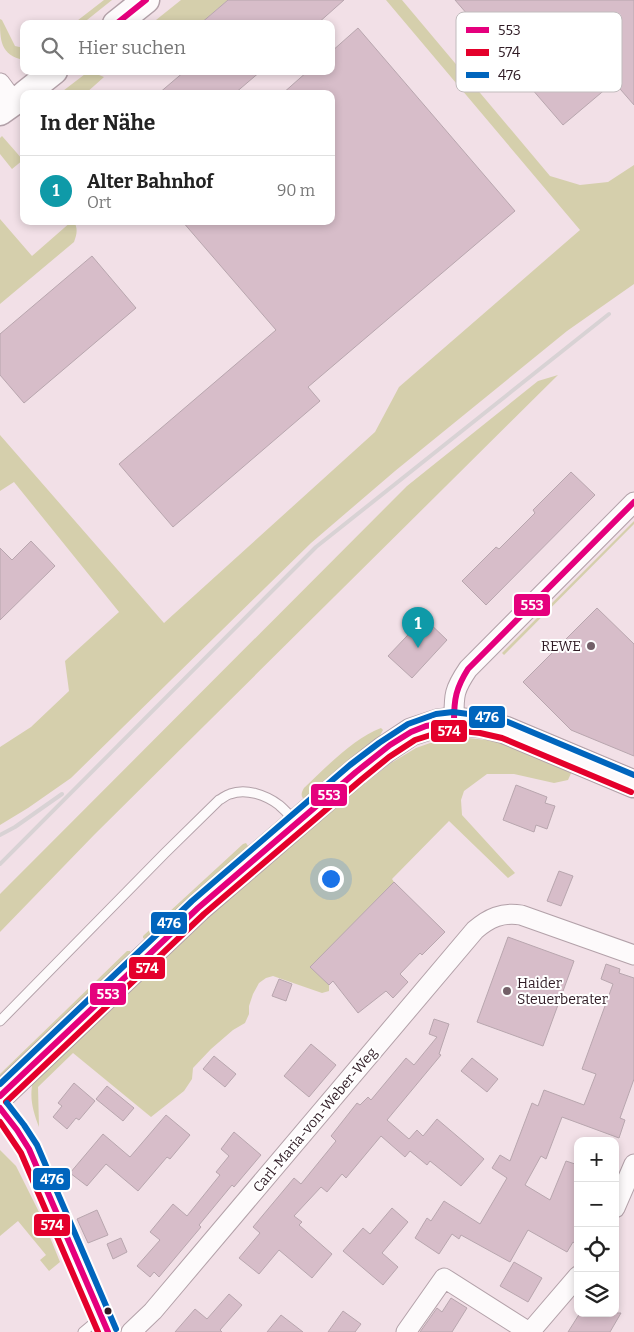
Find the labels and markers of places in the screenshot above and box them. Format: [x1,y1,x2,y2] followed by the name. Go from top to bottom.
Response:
[402,607,434,648] pin: 1
[541,638,581,655] place label: REWE
[585,640,597,652] marker: REWE
[517,975,608,1008] place label: Haider Steuerberater
[501,985,513,997] marker: Haider Steuerberater
[103,1306,113,1316] unlabelled marker

